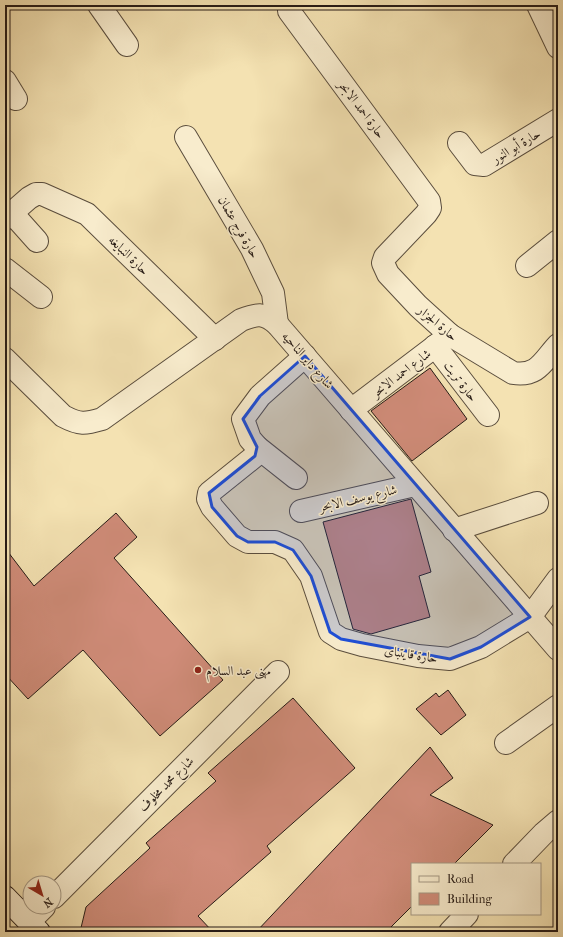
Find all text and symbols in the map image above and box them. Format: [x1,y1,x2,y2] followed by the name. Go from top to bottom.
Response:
[333,75,389,142] street label: حارة احمد الابحر
[487,125,544,168] street label: حارة أبو النور
[212,193,263,263] street label: حارة فرج عثمان
[105,232,152,279] street label: حارة النبايغه
[413,301,461,345] street label: حارة الجزار
[276,328,337,394] street label: شارع داير الناحيه
[367,346,436,405] street label: شارع احمد الابحر
[440,358,481,405] street label: حارة تريت
[316,482,399,519] street label: شارع يوسف الابحر
[383,642,439,667] street label: حارة قايتباى
[206,663,271,682] place label: مهنى عبد السلام
[193,665,203,675] marker: مهنى عبد السلام
[135,753,200,818] street label: شارع محمد مخلوف
[411,863,541,915] legend
[447,872,474,886] text: Road
[22,875,62,915] north arrow
[447,892,492,906] text: Building
[40,895,55,911] text: N

